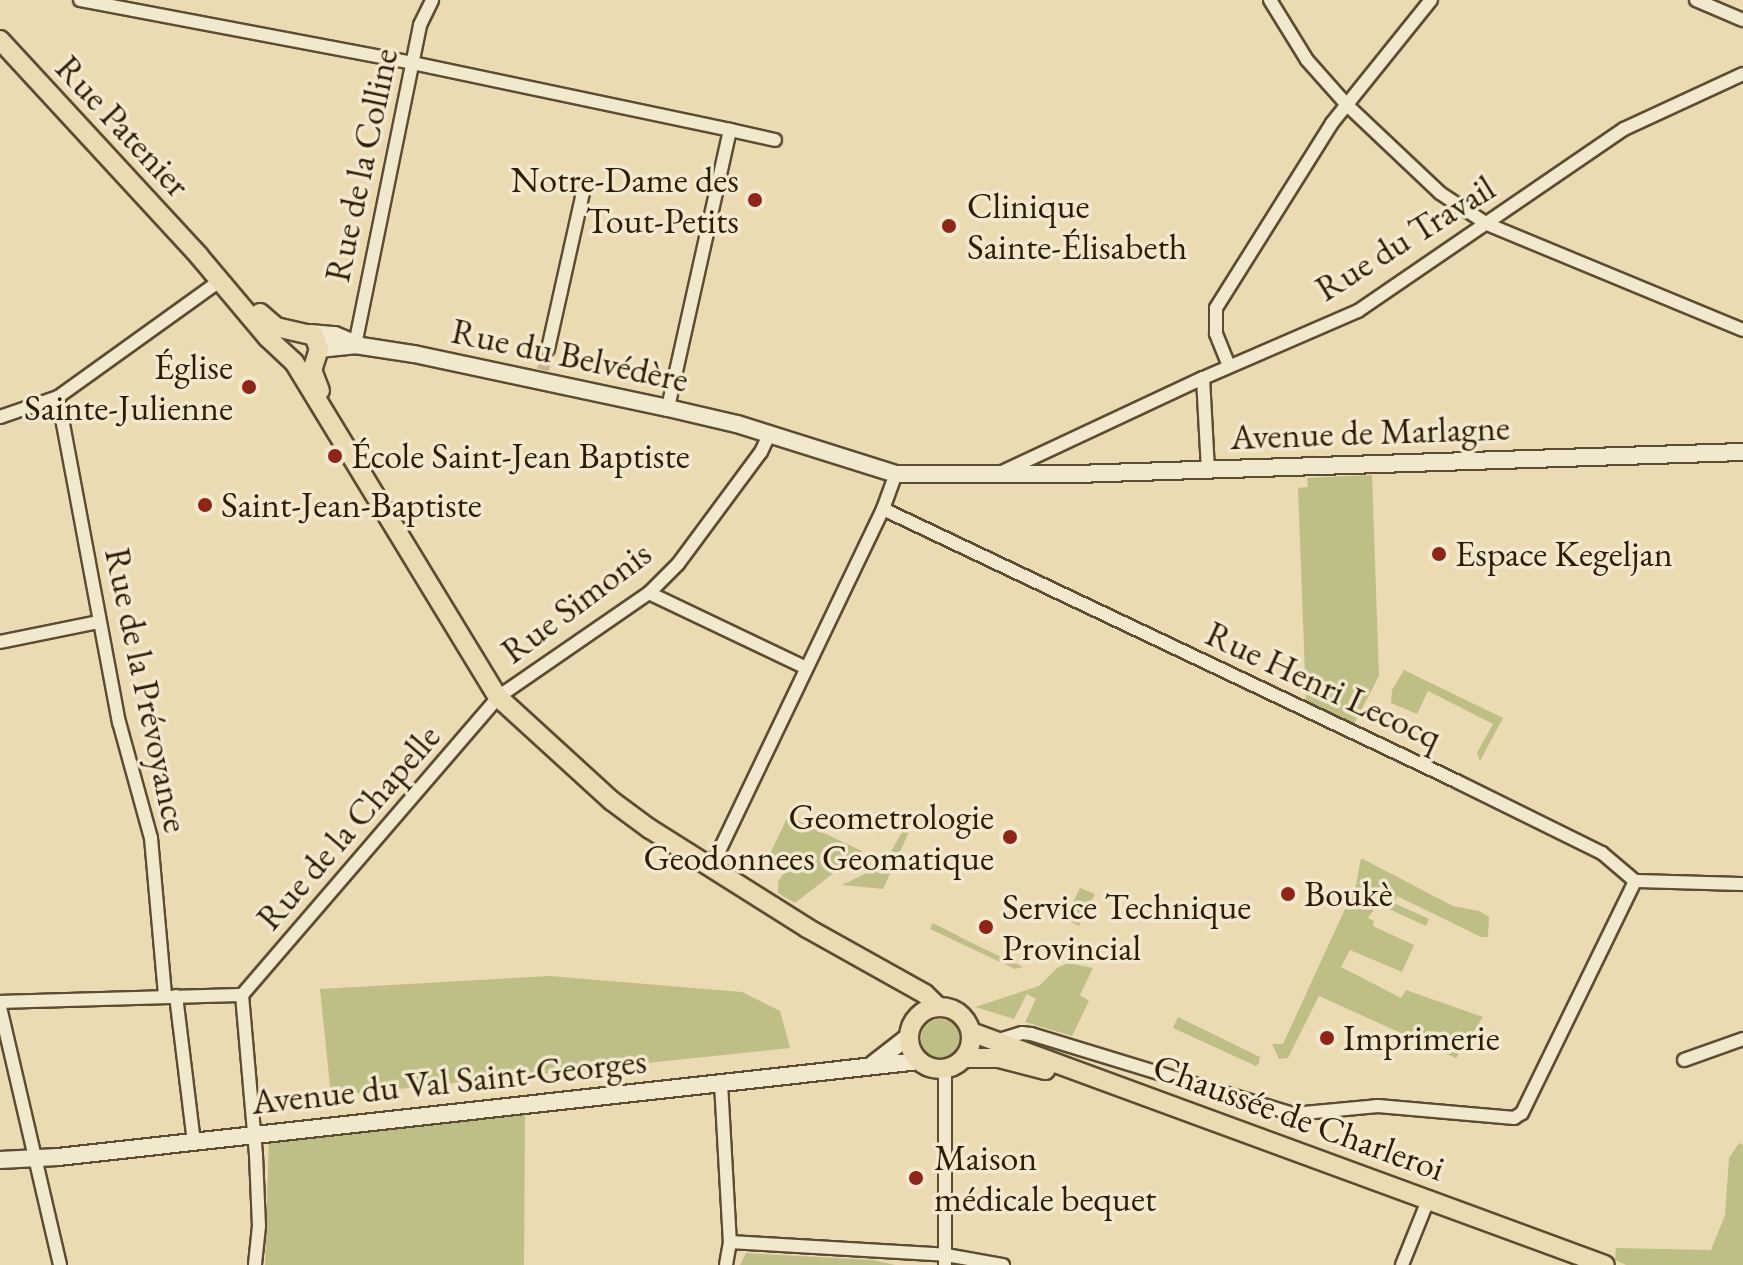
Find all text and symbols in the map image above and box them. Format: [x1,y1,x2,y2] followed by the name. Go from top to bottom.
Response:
[315,44,407,286] street label: Rue de la Colline
[47,46,199,206] street label: Rue Patenier
[511,157,739,242] place label: Notre-Dame des Tout-Petits
[1307,166,1503,310] street label: Rue du Travail
[967,183,1187,268] place label: Clinique Sainte-Élisabeth
[746,191,764,209] marker: Notre-Dame des Tout-Petits
[938,215,960,237] marker: Clinique Sainte-Élisabeth
[448,309,692,401] street label: Rue du Belvédère
[24,344,233,429] place label: Église Sainte-Julienne
[240,378,258,396] marker: Église Sainte-Julienne
[1229,406,1511,458] street label: Avenue de Marlagne
[351,434,690,478] place label: École Saint-Jean Baptiste
[326,447,344,465] marker: École Saint-Jean Baptiste
[221,483,482,527] place label: Saint-Jean-Baptiste
[196,496,214,514] marker: Saint-Jean-Baptiste
[492,532,660,672] street label: Rue Simonis
[1455,532,1673,576] place label: Espace Kegeljan
[96,544,198,836] street label: Rue de la Prévoyance
[1430,545,1448,563] marker: Espace Kegeljan
[1199,611,1449,759] street label: Rue Henri Lecocq
[247,715,449,939] street label: Rue de la Chapelle
[644,794,994,879] place label: Geometrologie Geodonnees Geomatique
[1001,828,1019,846] marker: Geometrologie Geodonnees Geomatique
[1304,872,1393,916] place label: Boukè
[1002,884,1251,969] place label: Service Technique Provincial
[1279,885,1297,903] marker: Boukè
[977,918,995,936] marker: Service Technique Provincial
[1343,1016,1500,1060] place label: Imprimerie
[1318,1029,1336,1047] marker: Imprimerie
[249,1039,649,1123] street label: Avenue du Val Saint-Georges
[1147,1044,1451,1190] street label: Chaussée de Charleroi
[934,1135,1156,1220] place label: Maison médicale bequet
[905,1167,927,1189] marker: Maison médicale bequet

